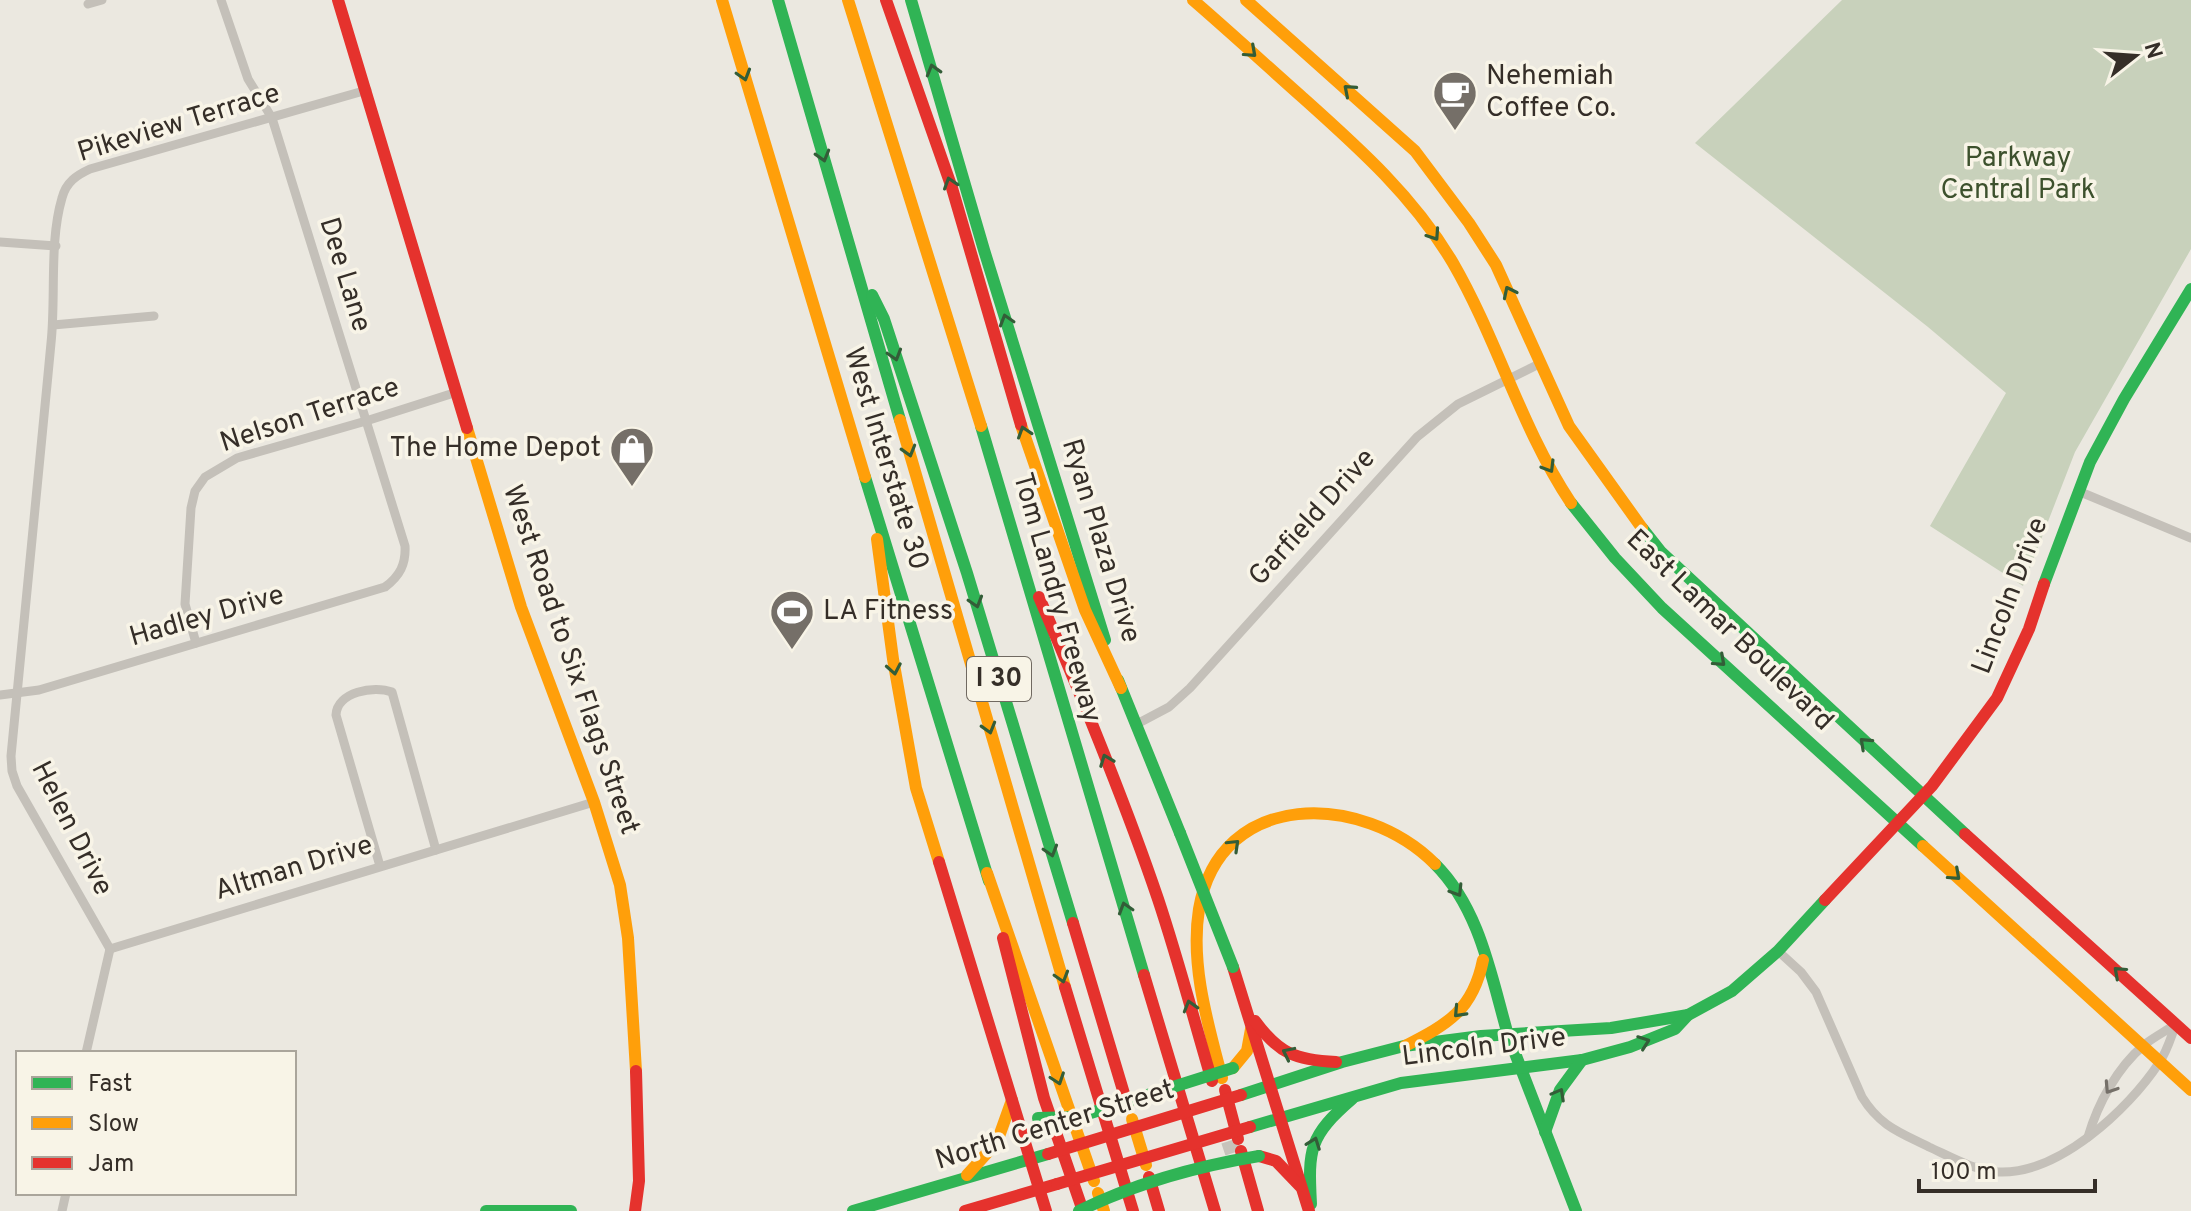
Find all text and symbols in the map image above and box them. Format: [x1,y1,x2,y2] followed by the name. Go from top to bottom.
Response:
[2095,16,2175,96] north arrow
[2137,39,2167,62] text: N
[1242,42,1257,56] one-way arrow
[1486,59,1616,127] place label: Nehemiah Coffee Co.
[926,64,942,78] one-way arrow
[735,68,751,81] one-way arrow
[1431,69,1479,132] cafe icon: Nehemiah Coffee Co.
[73,76,285,172] street label: Pikeview Terrace
[1344,85,1359,100] one-way arrow
[1940,141,2096,209] park label: Parkway Central Park
[814,148,830,162] one-way arrow
[943,177,959,190] one-way arrow
[310,213,378,337] street label: Dee Lane
[1425,226,1440,240] one-way arrow
[1504,286,1519,301] one-way arrow
[999,313,1015,327] one-way arrow
[834,343,936,575] street label: West Interstate 30
[886,348,902,362] one-way arrow
[216,370,404,462] street label: Nelson Terrace
[608,425,656,488] shop icon: The Home Depot
[1017,426,1033,439] one-way arrow
[390,431,601,467] place label: The Home Depot
[1052,435,1148,647] street label: Ryan Plaza Drive
[1242,442,1384,594] street label: Garfield Drive
[900,444,916,458] one-way arrow
[1539,458,1555,473] one-way arrow
[1003,469,1109,727] street label: Tom Landry Freeway
[493,480,647,840] street label: West Road to Six Flags Street
[1965,513,2057,679] street label: Lincoln Drive
[1618,522,1840,740] street label: East Lamar Boulevard
[126,578,288,656] street label: Hadley Drive
[768,588,816,651] sports icon: LA Fitness
[823,594,953,630] place label: LA Fitness
[967,595,983,609] one-way arrow
[1711,652,1726,666] one-way arrow
[967,657,1031,701] road number: I 30
[885,662,902,675] one-way arrow
[980,720,996,734] one-way arrow
[1860,738,1874,753] one-way arrow
[1099,754,1116,768] one-way arrow
[22,756,120,902] street label: Helen Drive
[211,828,377,910] street label: Altman Drive
[1225,839,1239,854] one-way arrow
[1042,844,1058,858] one-way arrow
[1946,865,1961,879] one-way arrow
[1448,882,1463,897] one-way arrow
[1118,901,1134,915] one-way arrow
[2113,967,2128,981] one-way arrow
[1053,970,1069,984] one-way arrow
[1183,1000,1199,1014] one-way arrow
[1454,1003,1469,1017] one-way arrow
[1400,1020,1568,1076] street label: Lincoln Drive
[1636,1035,1650,1052] one-way arrow
[1282,1047,1297,1063] one-way arrow
[16,1051,296,1195] legend
[88,1070,132,1100] text: Fast
[1049,1071,1065,1085] one-way arrow
[931,1073,1179,1179] street label: North Center Street
[2104,1079,2119,1094] one-way arrow
[1549,1088,1565,1103] one-way arrow
[88,1110,139,1140] text: Slow
[1304,1137,1321,1151] one-way arrow
[1919,1143,2095,1193] scale bar
[88,1150,134,1180] text: Jam
[1931,1158,1997,1188] text: 100 m

